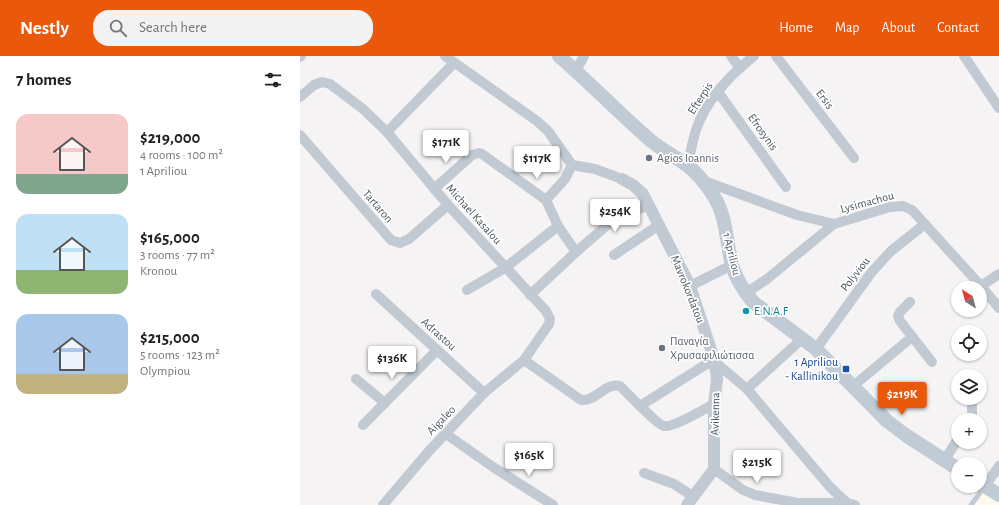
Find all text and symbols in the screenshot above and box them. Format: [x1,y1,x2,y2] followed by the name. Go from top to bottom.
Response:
[93,10,373,46] search box
[107,17,129,39] icon: search
[20,19,69,38] text: Nestly
[139,20,207,35] text: Search here
[779,21,813,35] text: Home
[835,21,859,35] text: Map
[881,21,915,35] text: About
[937,21,979,35] text: Contact
[262,69,284,91] icon: filters
[16,71,72,88] text: 7 homes
[685,80,715,116] street label: Efterpis
[814,87,836,111] street label: Ersis
[745,111,780,153] street label: Efrosynis
[140,129,200,146] text: $219,000
[48,130,96,178] icon: home
[418,130,474,164] pin: $171K
[432,136,460,149] text: $171K
[509,146,565,180] pin: $117K
[140,149,223,162] text: 4 rooms · 100 m²
[523,152,551,165] text: $117K
[657,152,719,164] place label: Agios Ioannis
[644,153,654,163] marker: Agios Ioannis
[140,165,187,178] text: 1 Apriliou
[444,182,504,246] street label: Michael Kasalou
[361,187,395,225] street label: Tartaron
[839,189,895,216] street label: Lysimachou
[587,199,643,233] pin: $254K
[599,205,631,218] text: $254K
[140,229,200,246] text: $165,000
[48,230,96,278] icon: home
[721,231,743,277] street label: 1 Apriliou
[140,249,215,262] text: 3 rooms · 77 m²
[669,253,707,325] street label: Mavrokordatou
[838,255,873,294] street label: Polyviou
[140,265,177,278] text: Kronou
[951,281,987,317] north arrow
[951,281,987,493] map controls
[754,305,789,317] place label: E.N.A.F
[741,306,751,316] marker: E.N.A.F
[419,315,459,353] street label: Adrastou
[951,325,987,361] button: locate
[140,329,200,346] text: $215,000
[48,330,96,378] icon: home
[670,335,754,361] place label: Παναγία Χρυσαφιλιώτισσα
[657,343,667,353] marker: Παναγία Χρυσαφιλιώτισσα
[364,346,420,380] pin: $136K
[140,349,220,362] text: 5 rooms · 123 m²
[377,352,407,365] text: $136K
[785,356,838,382] place label: 1 Apriliou - Kallinikou
[841,364,851,374] marker: 1 Apriliou - Kallinikou
[140,365,190,378] text: Olympiou
[951,369,987,405] button: layers
[874,382,930,416] pin: $219K
[887,388,917,401] text: $219K
[709,392,721,436] street label: Avikenna
[424,403,458,437] street label: Aigaleo
[951,413,987,449] button: +
[501,443,557,477] pin: $165K
[514,449,544,462] text: $165K
[729,450,785,484] pin: $215K
[742,456,772,469] text: $215K
[951,457,987,493] button: −

